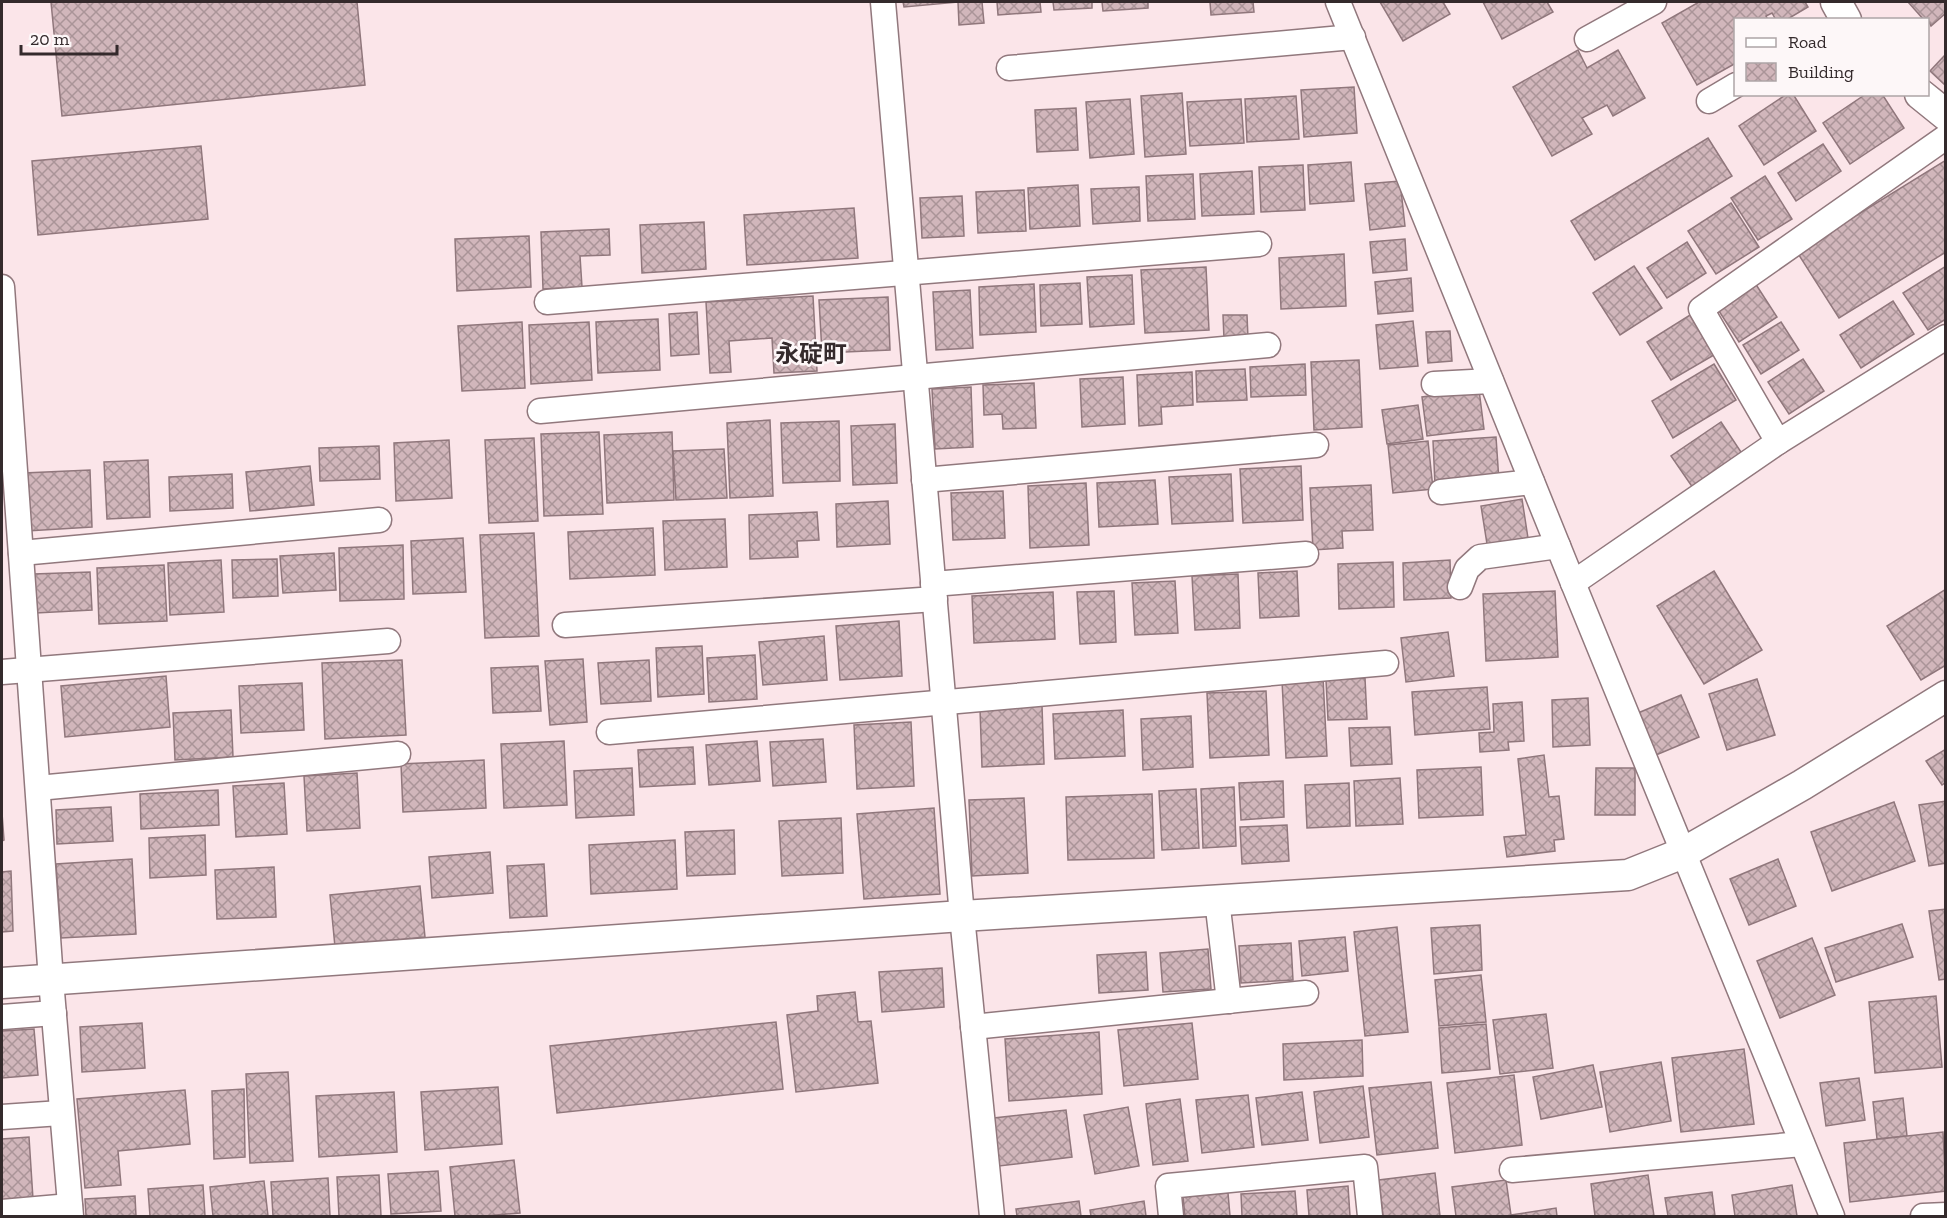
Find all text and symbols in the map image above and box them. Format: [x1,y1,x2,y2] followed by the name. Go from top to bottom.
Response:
[21,18,117,56] scale bar
[1734,18,1929,96] legend
[30,28,70,50] text: 20 m
[1788,31,1827,53] text: Road
[1788,61,1854,83] text: Building
[775,339,847,368] district label: 永碇町

